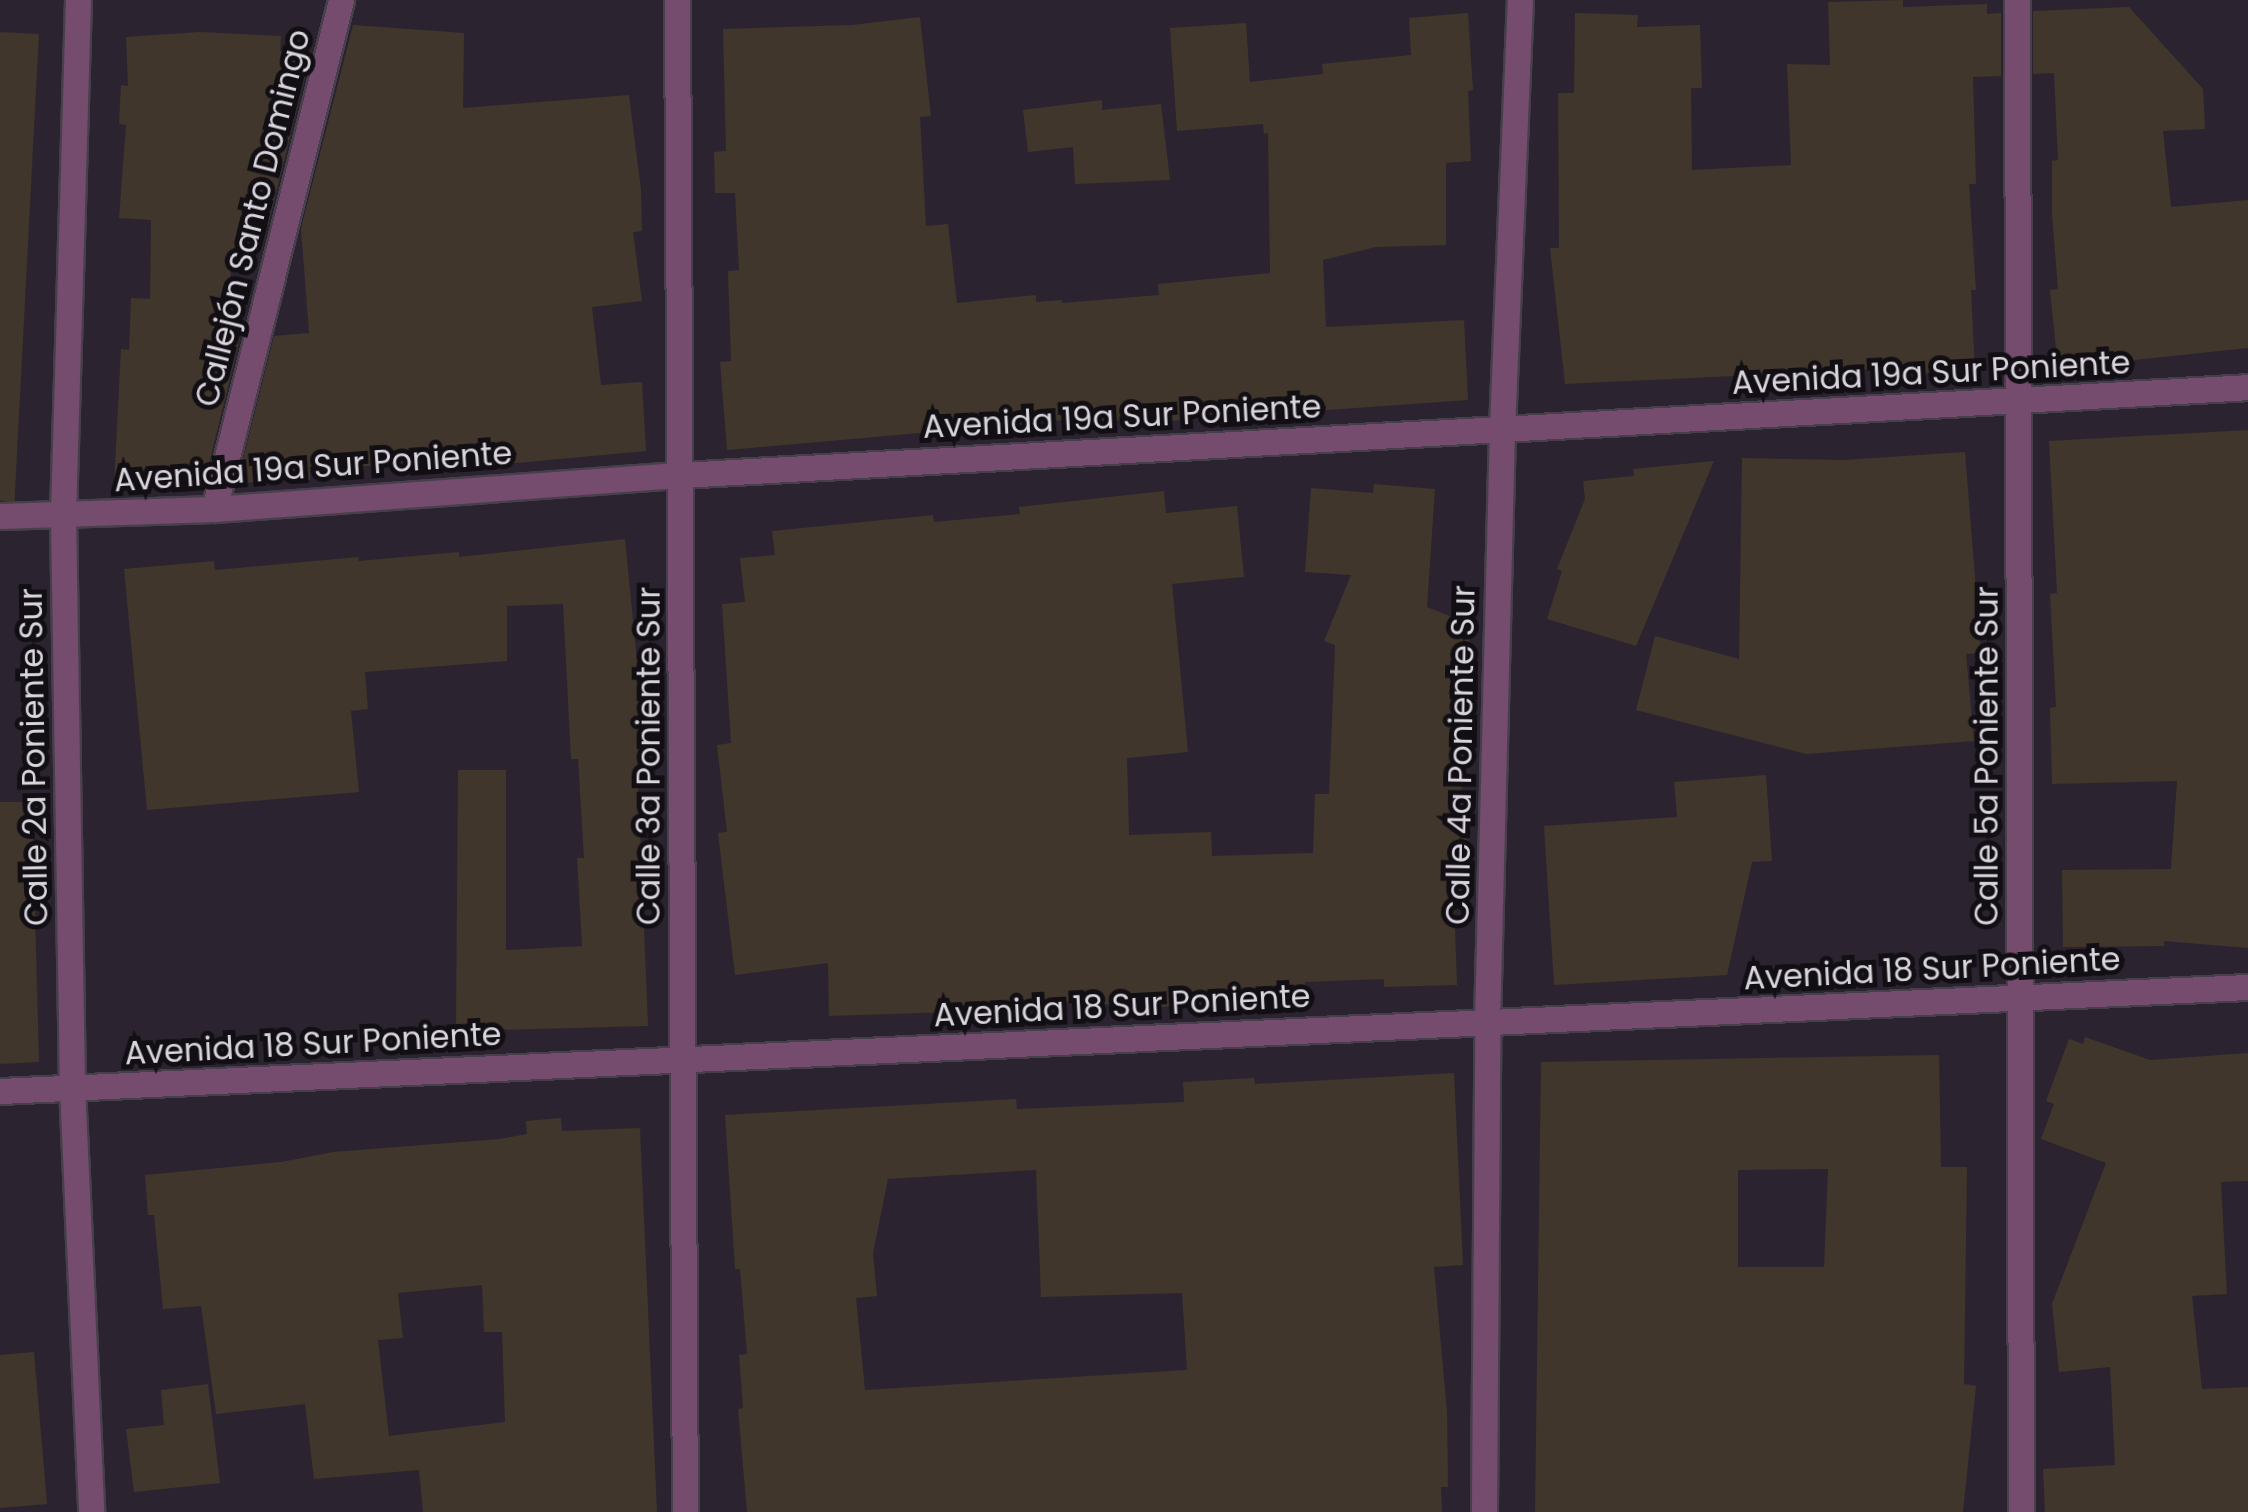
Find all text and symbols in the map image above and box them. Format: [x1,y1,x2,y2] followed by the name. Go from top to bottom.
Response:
[188,25,318,411] street label: Callejón Santo Domingo
[1731,343,2131,403] street label: Avenida 19a Sur Poniente
[922,387,1322,447] street label: Avenida 19a Sur Poniente
[113,434,513,500] street label: Avenida 19a Sur Poniente
[1439,585,1483,925] street label: Calle 4a Poniente Sur
[1968,586,2006,926] street label: Calle 5a Poniente Sur
[630,587,668,925] street label: Calle 3a Poniente Sur
[12,588,56,926] street label: Calle 2a Poniente Sur
[1743,940,2121,998] street label: Avenida 18 Sur Poniente
[933,977,1311,1035] street label: Avenida 18 Sur Poniente
[124,1015,502,1073] street label: Avenida 18 Sur Poniente

